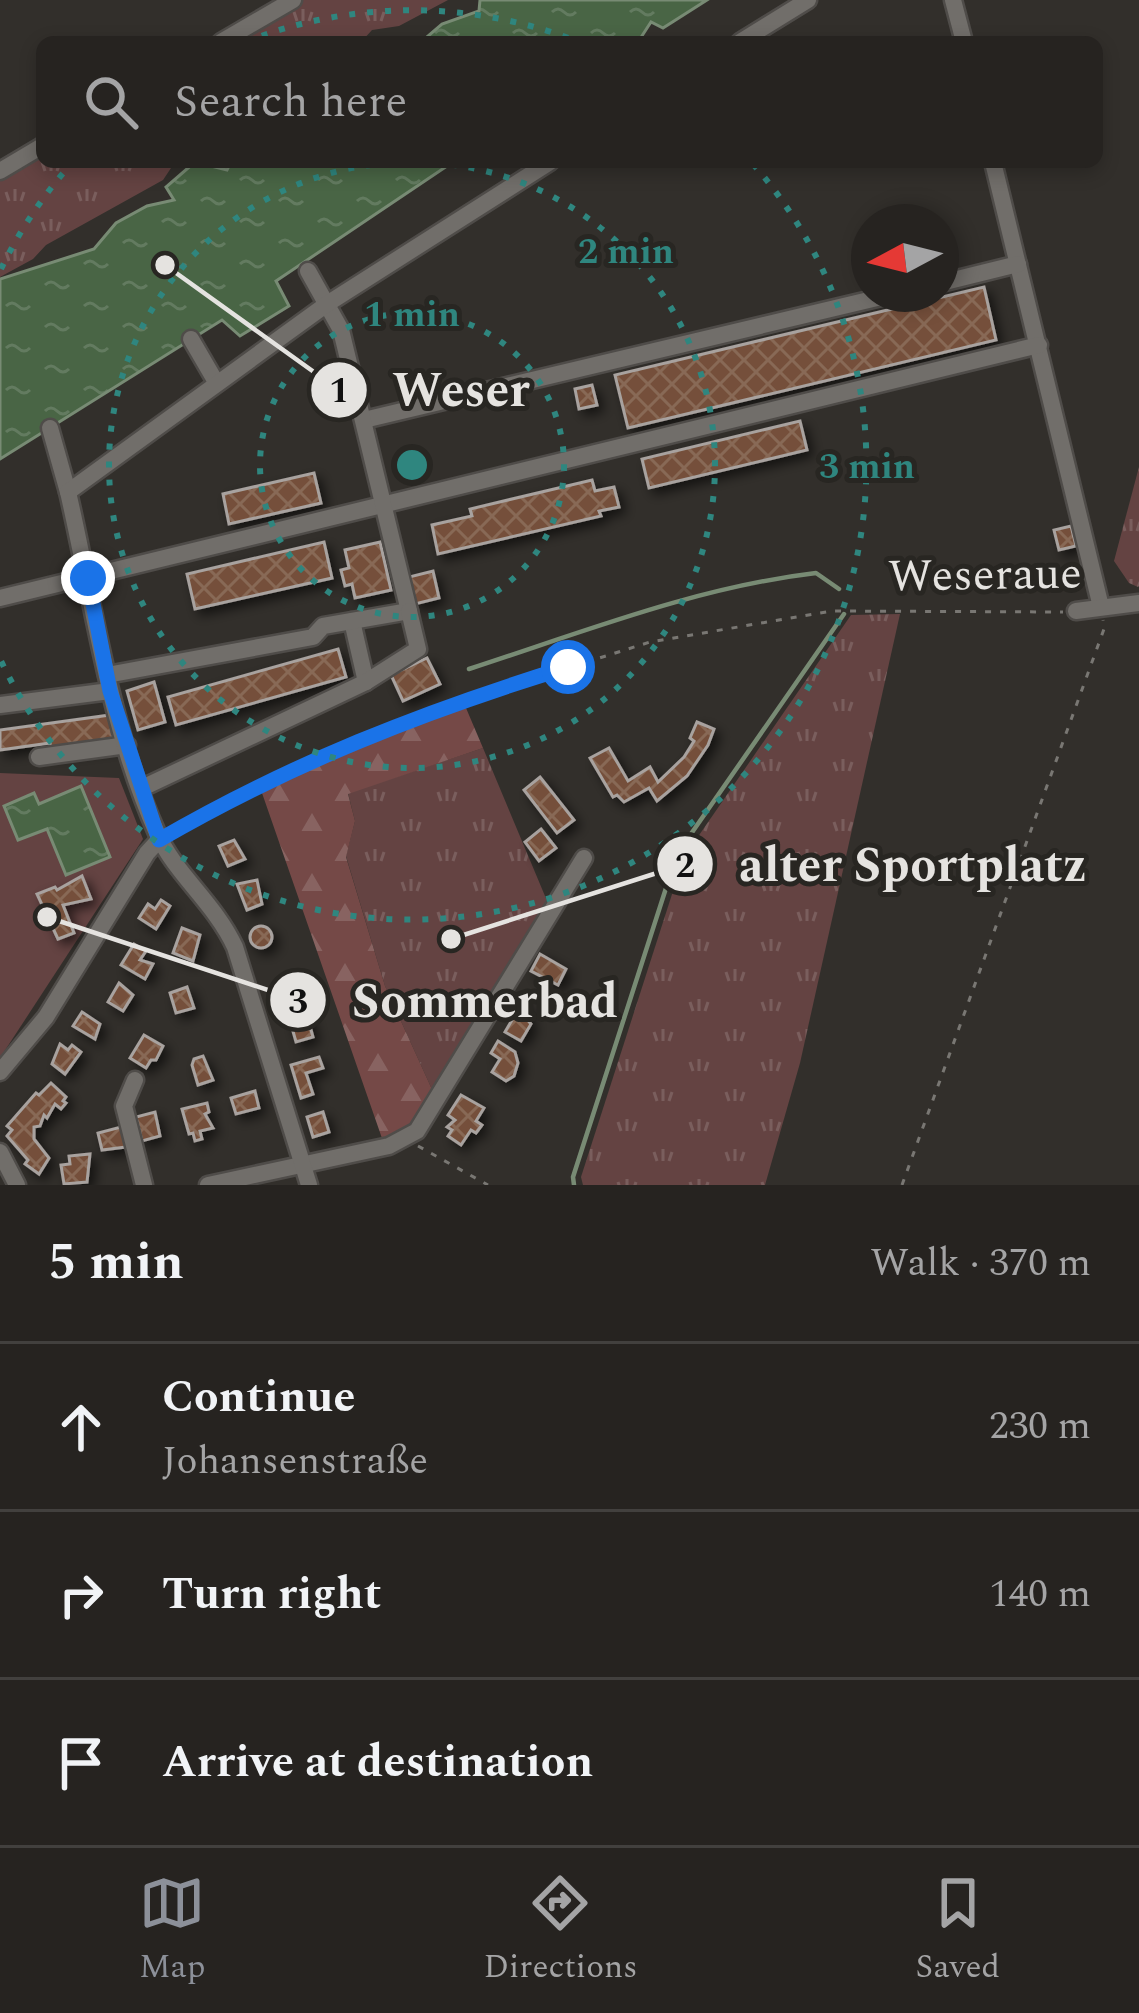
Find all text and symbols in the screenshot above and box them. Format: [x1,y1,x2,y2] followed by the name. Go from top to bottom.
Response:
[36,36,1103,168] search box
[174,68,407,137] text: Search here
[78,69,144,135] icon: search
[851,204,959,312] north arrow
[578,225,674,280] text: 2 min
[364,288,460,343] text: 1 min
[309,348,554,432] callout: Weser
[392,355,530,428] text: Weser
[329,364,349,419] text: 1
[819,440,915,495] text: 3 min
[391,444,433,486] centre of rings
[888,539,1082,612] street label: Weseraue
[61,551,115,605] route end
[541,640,595,694] route start
[655,822,1111,906] callout: alter Sportplatz
[739,830,1087,903] text: alter Sportplatz
[675,839,695,894] text: 2
[268,958,641,1042] callout: Sommerbad
[352,966,618,1039] text: Sommerbad
[288,975,308,1030] text: 3
[48,1224,184,1302] text: 5 min
[870,1234,1091,1293] text: Walk · 370 m
[162,1363,355,1432] text: Continue
[48,1394,114,1460] icon: ahead
[989,1397,1091,1456] text: 230 m
[162,1432,428,1491] text: Johansenstraße
[162,1560,381,1629] text: Turn right
[48,1562,114,1628] icon: right
[989,1565,1091,1624] text: 140 m
[162,1728,593,1797] text: Arrive at destination
[48,1730,114,1796] icon: arrive
[139,1870,205,1992] tab: Map
[483,1870,637,1992] tab: Directions
[915,1870,1000,1992] tab: Saved

